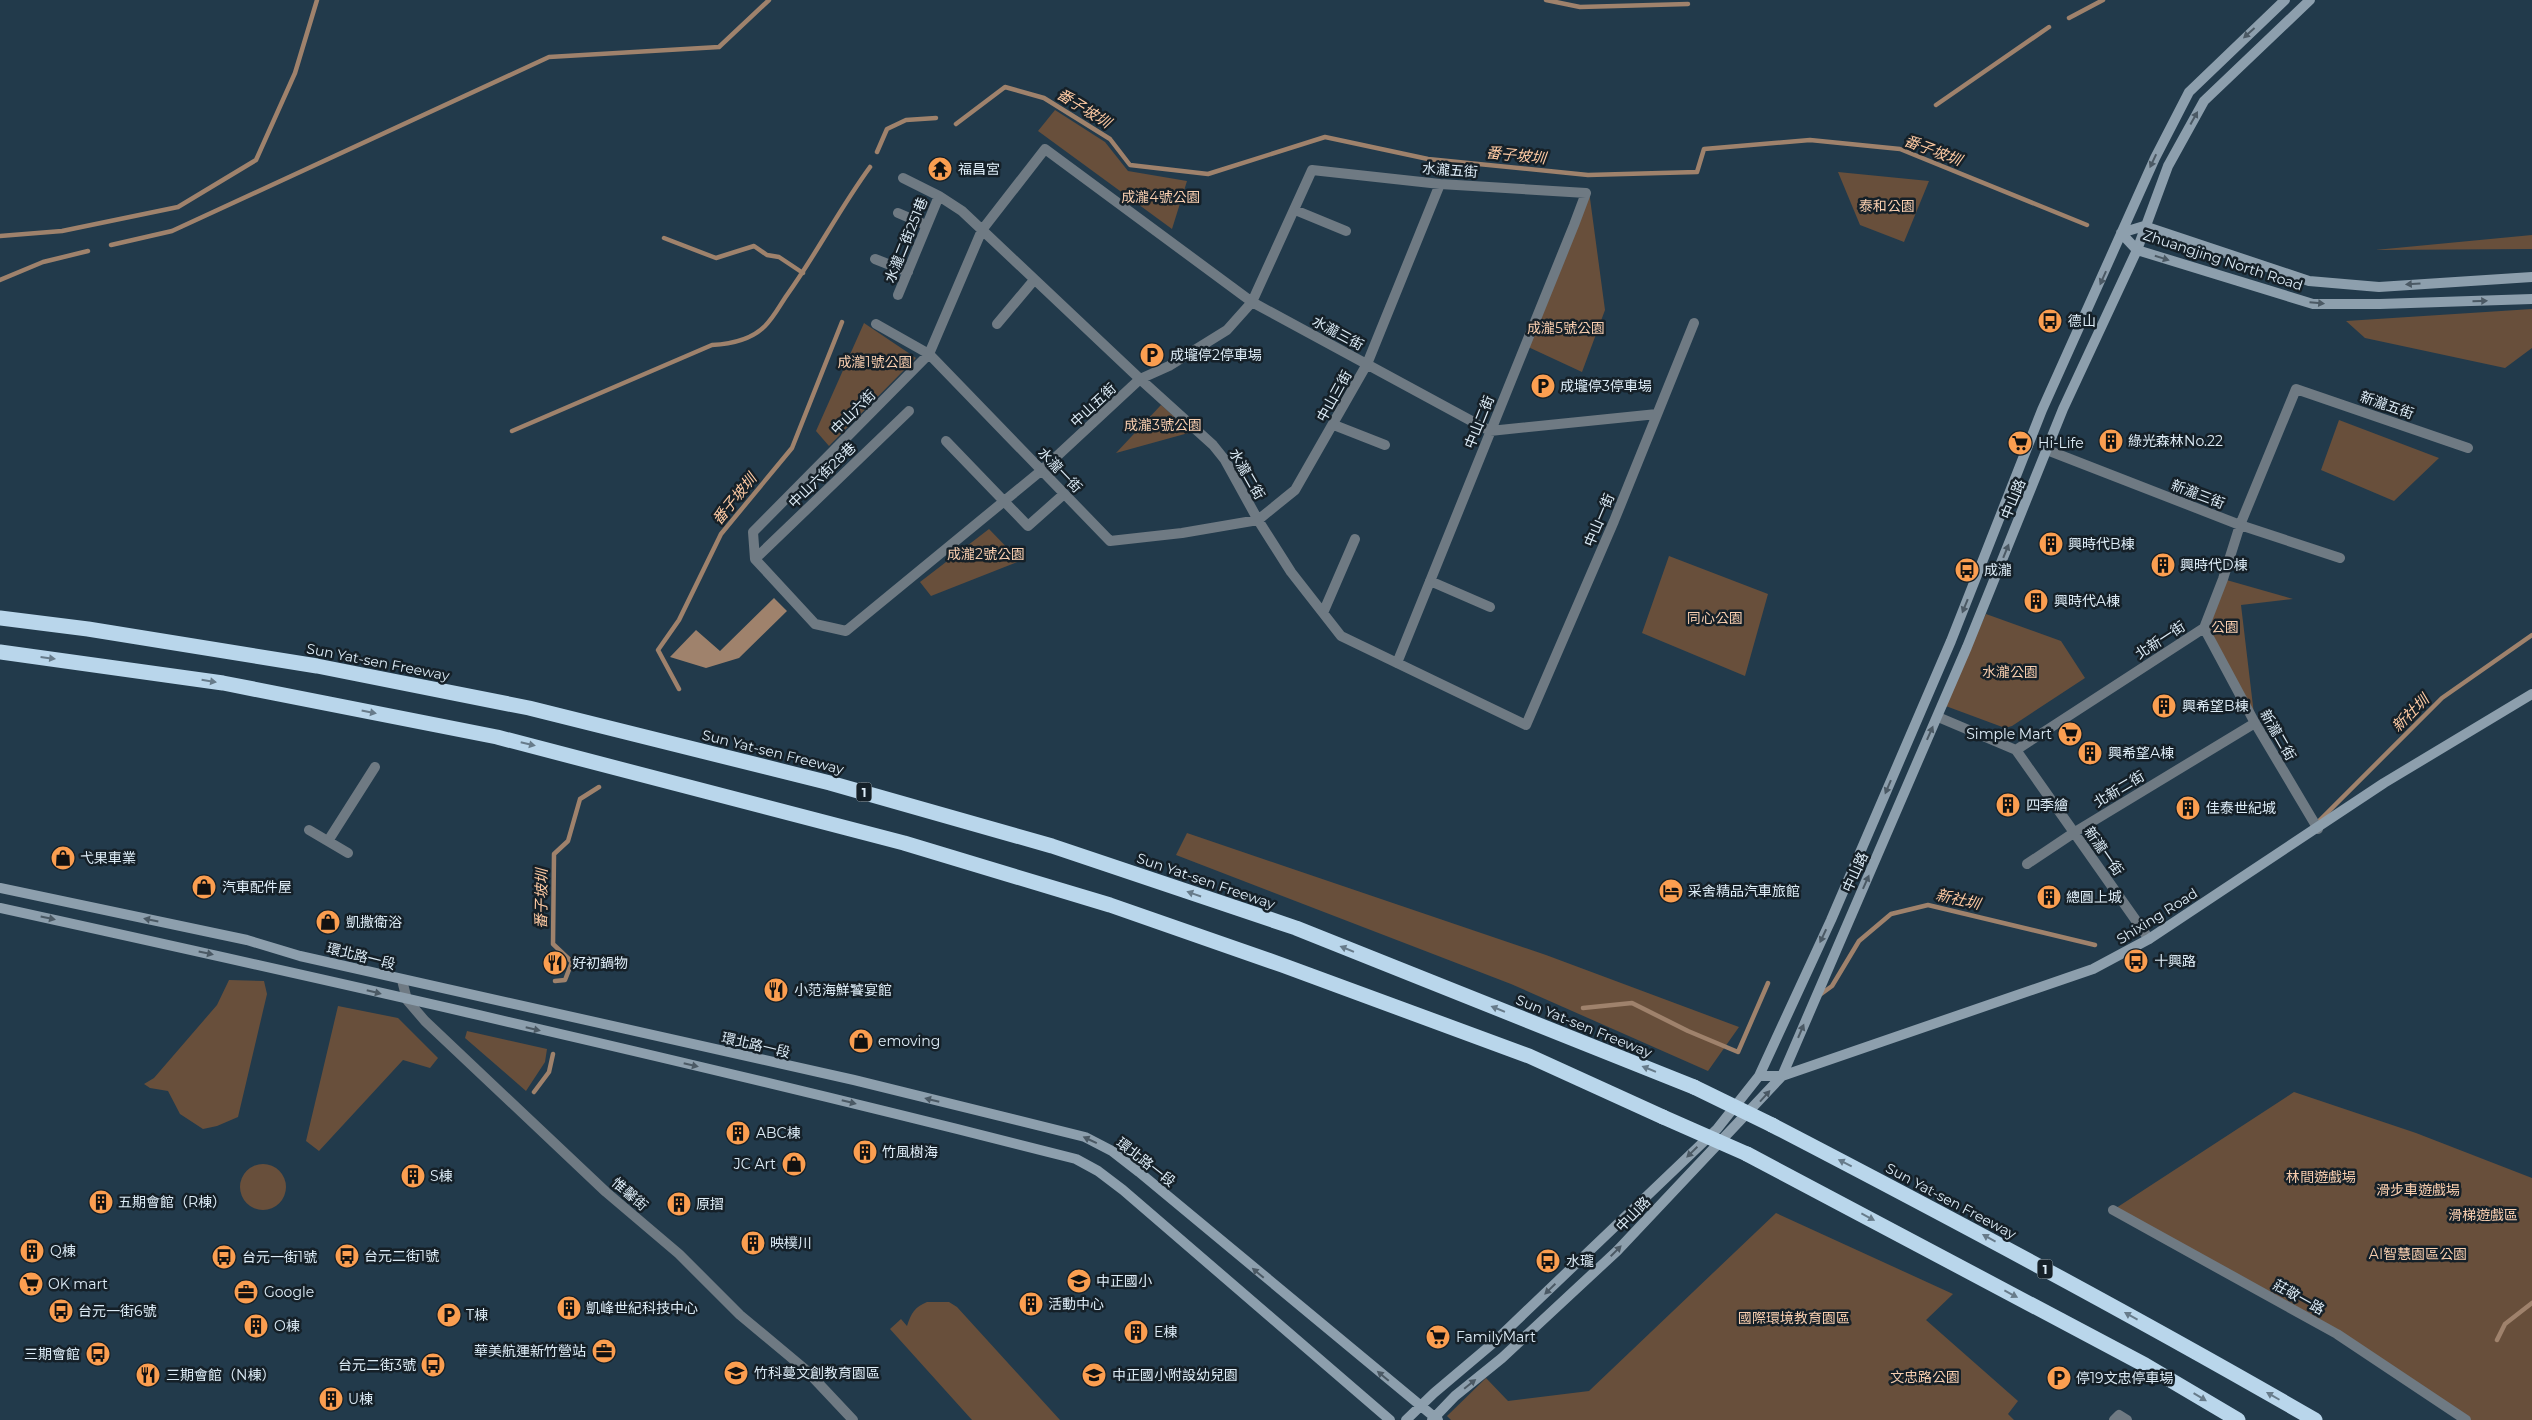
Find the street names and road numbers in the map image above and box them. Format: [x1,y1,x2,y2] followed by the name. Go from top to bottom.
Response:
[1421,159,1479,181] street label: 水瀧五街
[881,194,931,286] street label: 水瀧二街251巷
[2141,226,2305,294] street label: Zhuangjing North Road
[1309,312,1367,354] street label: 水瀧三街
[1313,367,1355,425] street label: 中山三街
[1066,379,1120,431] street label: 中山五街
[827,386,879,438] street label: 中山六街
[2358,387,2416,423] street label: 新瀧五街
[1460,393,1498,451] street label: 中山二街
[784,438,860,512] street label: 中山六街28巷
[1034,444,1086,496] street label: 水瀧一街
[1225,445,1269,503] street label: 水瀧二街
[1997,476,2029,522] street label: 中山路
[2169,476,2227,512] street label: 新瀧三街
[1580,491,1618,549] street label: 中山一街
[2132,617,2188,663] street label: 北新一街
[305,639,451,685] street label: Sun Yat-sen Freeway
[2256,706,2300,764] street label: 新瀧二街
[700,726,846,778] street label: Sun Yat-sen Freeway
[2090,767,2148,811] street label: 北新二街
[856,782,872,802] road number: 1
[2081,823,2127,879] street label: 新瀧一街
[1134,849,1278,913] street label: Sun Yat-sen Freeway
[1838,849,1872,895] street label: 中山路
[2113,884,2201,948] street label: Shixing Road
[325,939,397,973] street label: 環北路一段
[1513,990,1655,1062] street label: Sun Yat-sen Freeway
[720,1028,792,1062] street label: 環北路一段
[1113,1133,1179,1191] street label: 環北路一段
[1883,1159,2020,1243] street label: Sun Yat-sen Freeway
[608,1173,652,1215] street label: 惟馨街
[1612,1193,1654,1235] street label: 中山路
[2038,1260,2052,1278] road number: 1
[2270,1276,2328,1318] street label: 莊敬一路

